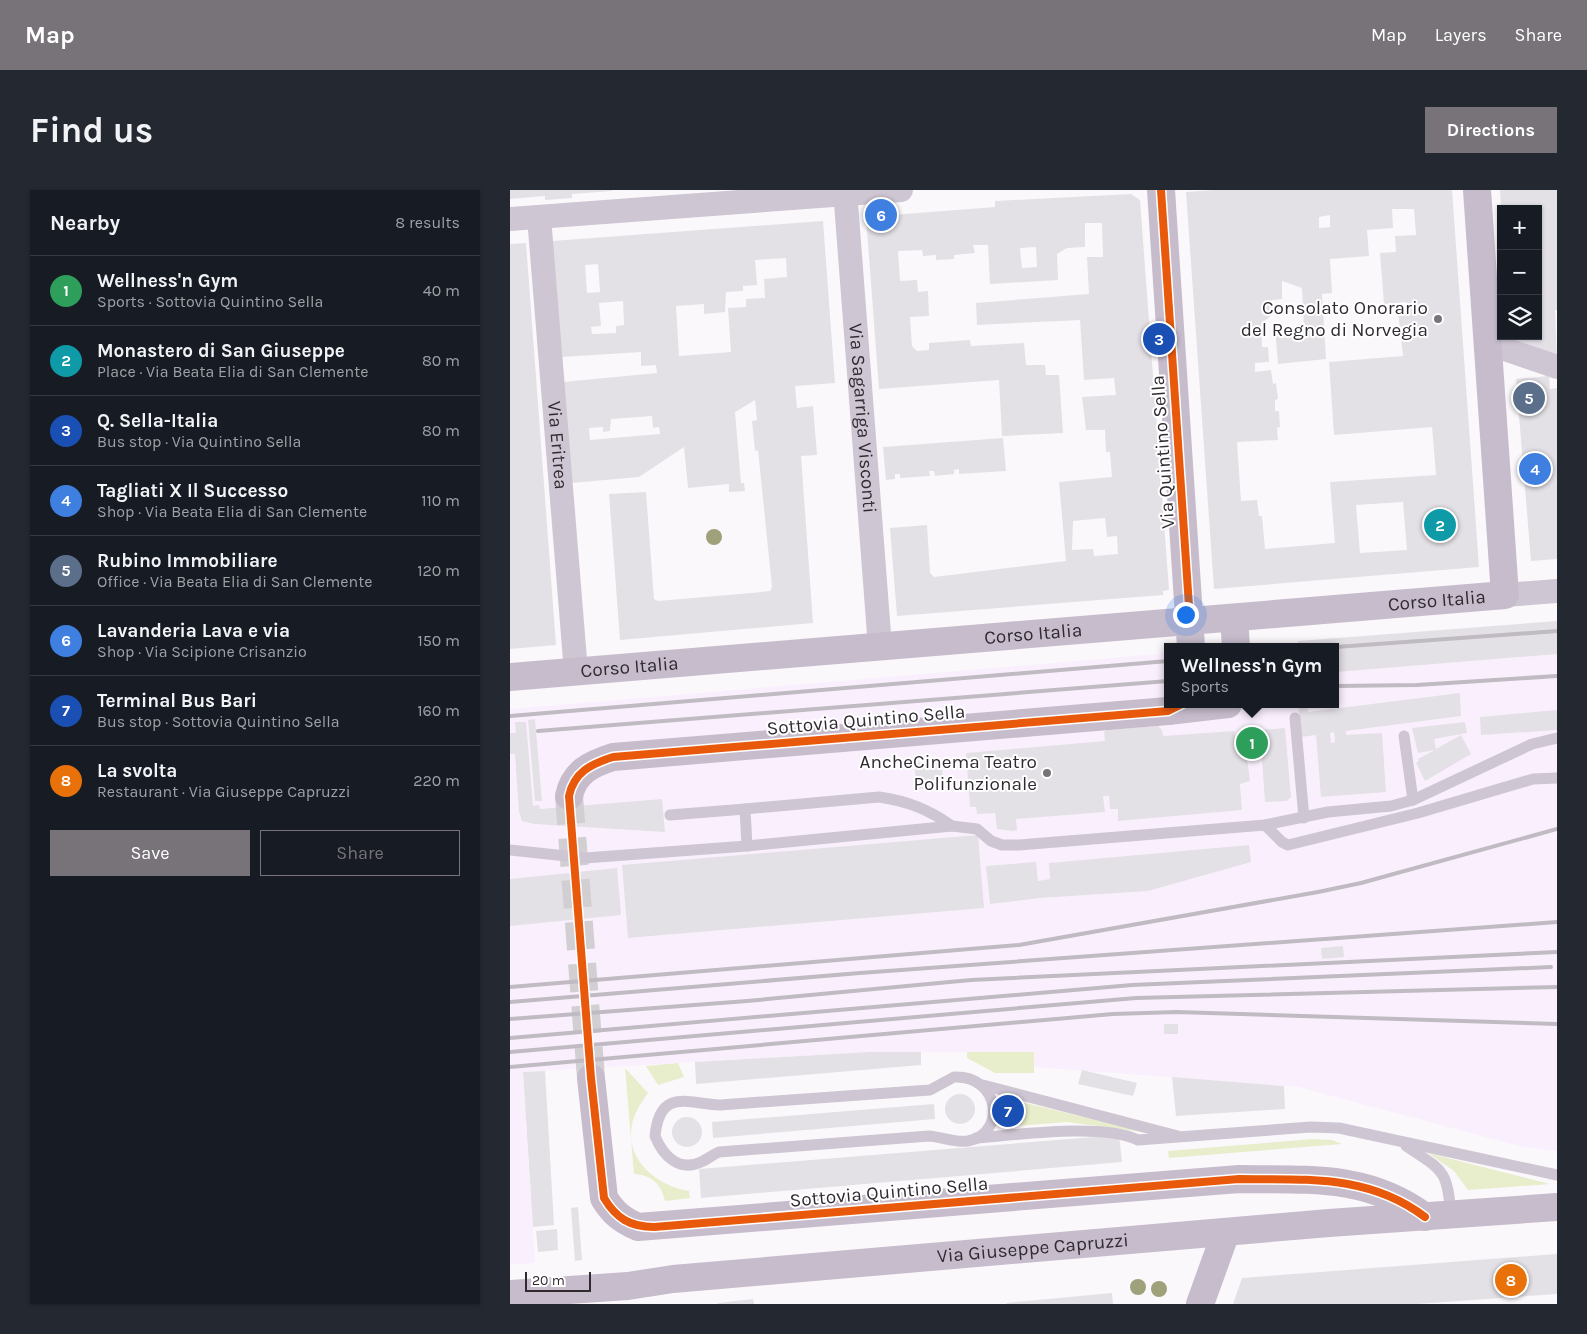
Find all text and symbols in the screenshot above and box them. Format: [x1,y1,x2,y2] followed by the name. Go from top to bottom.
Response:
[25,21,75,49] text: Map
[1371,24,1407,46] text: Map
[1435,24,1487,46] text: Layers
[1515,24,1562,46] text: Share
[1425,107,1557,153] button: Directions
[30,110,153,151] text: Find us
[865,196,897,234] pin: 6
[1497,205,1542,340] map controls
[1497,205,1542,250] button: +
[50,211,120,235] text: Nearby
[395,213,460,232] text: 8 results
[1497,250,1542,295] button: −
[97,270,238,292] text: Wellness'n Gym
[63,281,69,300] text: 1
[423,281,460,300] text: 40 m
[97,292,323,311] text: Sports · Sottovia Quintino Sella
[1497,295,1542,340] button: layers
[1241,297,1428,341] place label: Consolato Onorario del Regno di Norvegia
[1432,313,1444,325] marker: Consolato Onorario del Regno di Norvegia
[1143,320,1175,358] pin: 3
[844,322,881,514] street label: Via Sagarriga Visconti
[97,340,345,362] text: Monastero di San Giuseppe
[61,351,71,370] text: 2
[422,351,460,370] text: 80 m
[97,362,368,381] text: Place · Via Beata Elia di San Clemente
[1147,374,1179,530] street label: Via Quintino Sella
[1513,379,1545,417] pin: 5
[543,400,572,490] street label: Via Eritrea
[97,410,218,432] text: Q. Sella-Italia
[61,421,71,440] text: 3
[422,421,460,440] text: 80 m
[97,432,301,451] text: Bus stop · Via Quintino Sella
[1519,450,1551,488] pin: 4
[97,480,288,502] text: Tagliati X Il Successo
[61,491,71,510] text: 4
[421,491,460,510] text: 110 m
[97,502,367,521] text: Shop · Via Beata Elia di San Clemente
[1424,506,1456,544] pin: 2
[97,550,278,572] text: Rubino Immobiliare
[61,561,71,580] text: 5
[417,561,460,580] text: 120 m
[97,572,372,591] text: Office · Via Beata Elia di San Clemente
[1387,586,1487,616] street label: Corso Italia
[1173,602,1199,628] your location
[983,619,1083,649] street label: Corso Italia
[97,620,290,642] text: Lavanderia Lava e via
[61,631,71,650] text: 6
[417,631,460,650] text: 150 m
[97,642,307,661] text: Shop · Via Scipione Crisanzio
[1164,643,1339,708] popup
[580,652,679,682] street label: Corso Italia
[1181,655,1322,677] text: Wellness'n Gym
[1181,677,1229,696] text: Sports
[97,690,257,712] text: Terminal Bus Bari
[766,700,966,740] street label: Sottovia Quintino Sella
[62,701,70,720] text: 7
[417,701,460,720] text: 160 m
[97,712,340,731] text: Bus stop · Sottovia Quintino Sella
[1236,724,1268,762] pin: 1
[860,751,1037,795] place label: AncheCinema Teatro Polifunzionale
[97,760,177,782] text: La svolta
[1041,767,1053,779] marker: AncheCinema Teatro Polifunzionale
[61,771,71,790] text: 8
[413,771,460,790] text: 220 m
[97,782,351,801] text: Restaurant · Via Giuseppe Capruzzi
[50,830,250,876] button: Save
[260,830,460,876] button: Share
[992,1092,1024,1130] pin: 7
[789,1172,989,1212] street label: Sottovia Quintino Sella
[936,1229,1130,1267] street label: Via Giuseppe Capruzzi
[1495,1261,1527,1299] pin: 8
[525,1269,591,1292] scale bar
[532,1272,565,1289] text: 20 m

